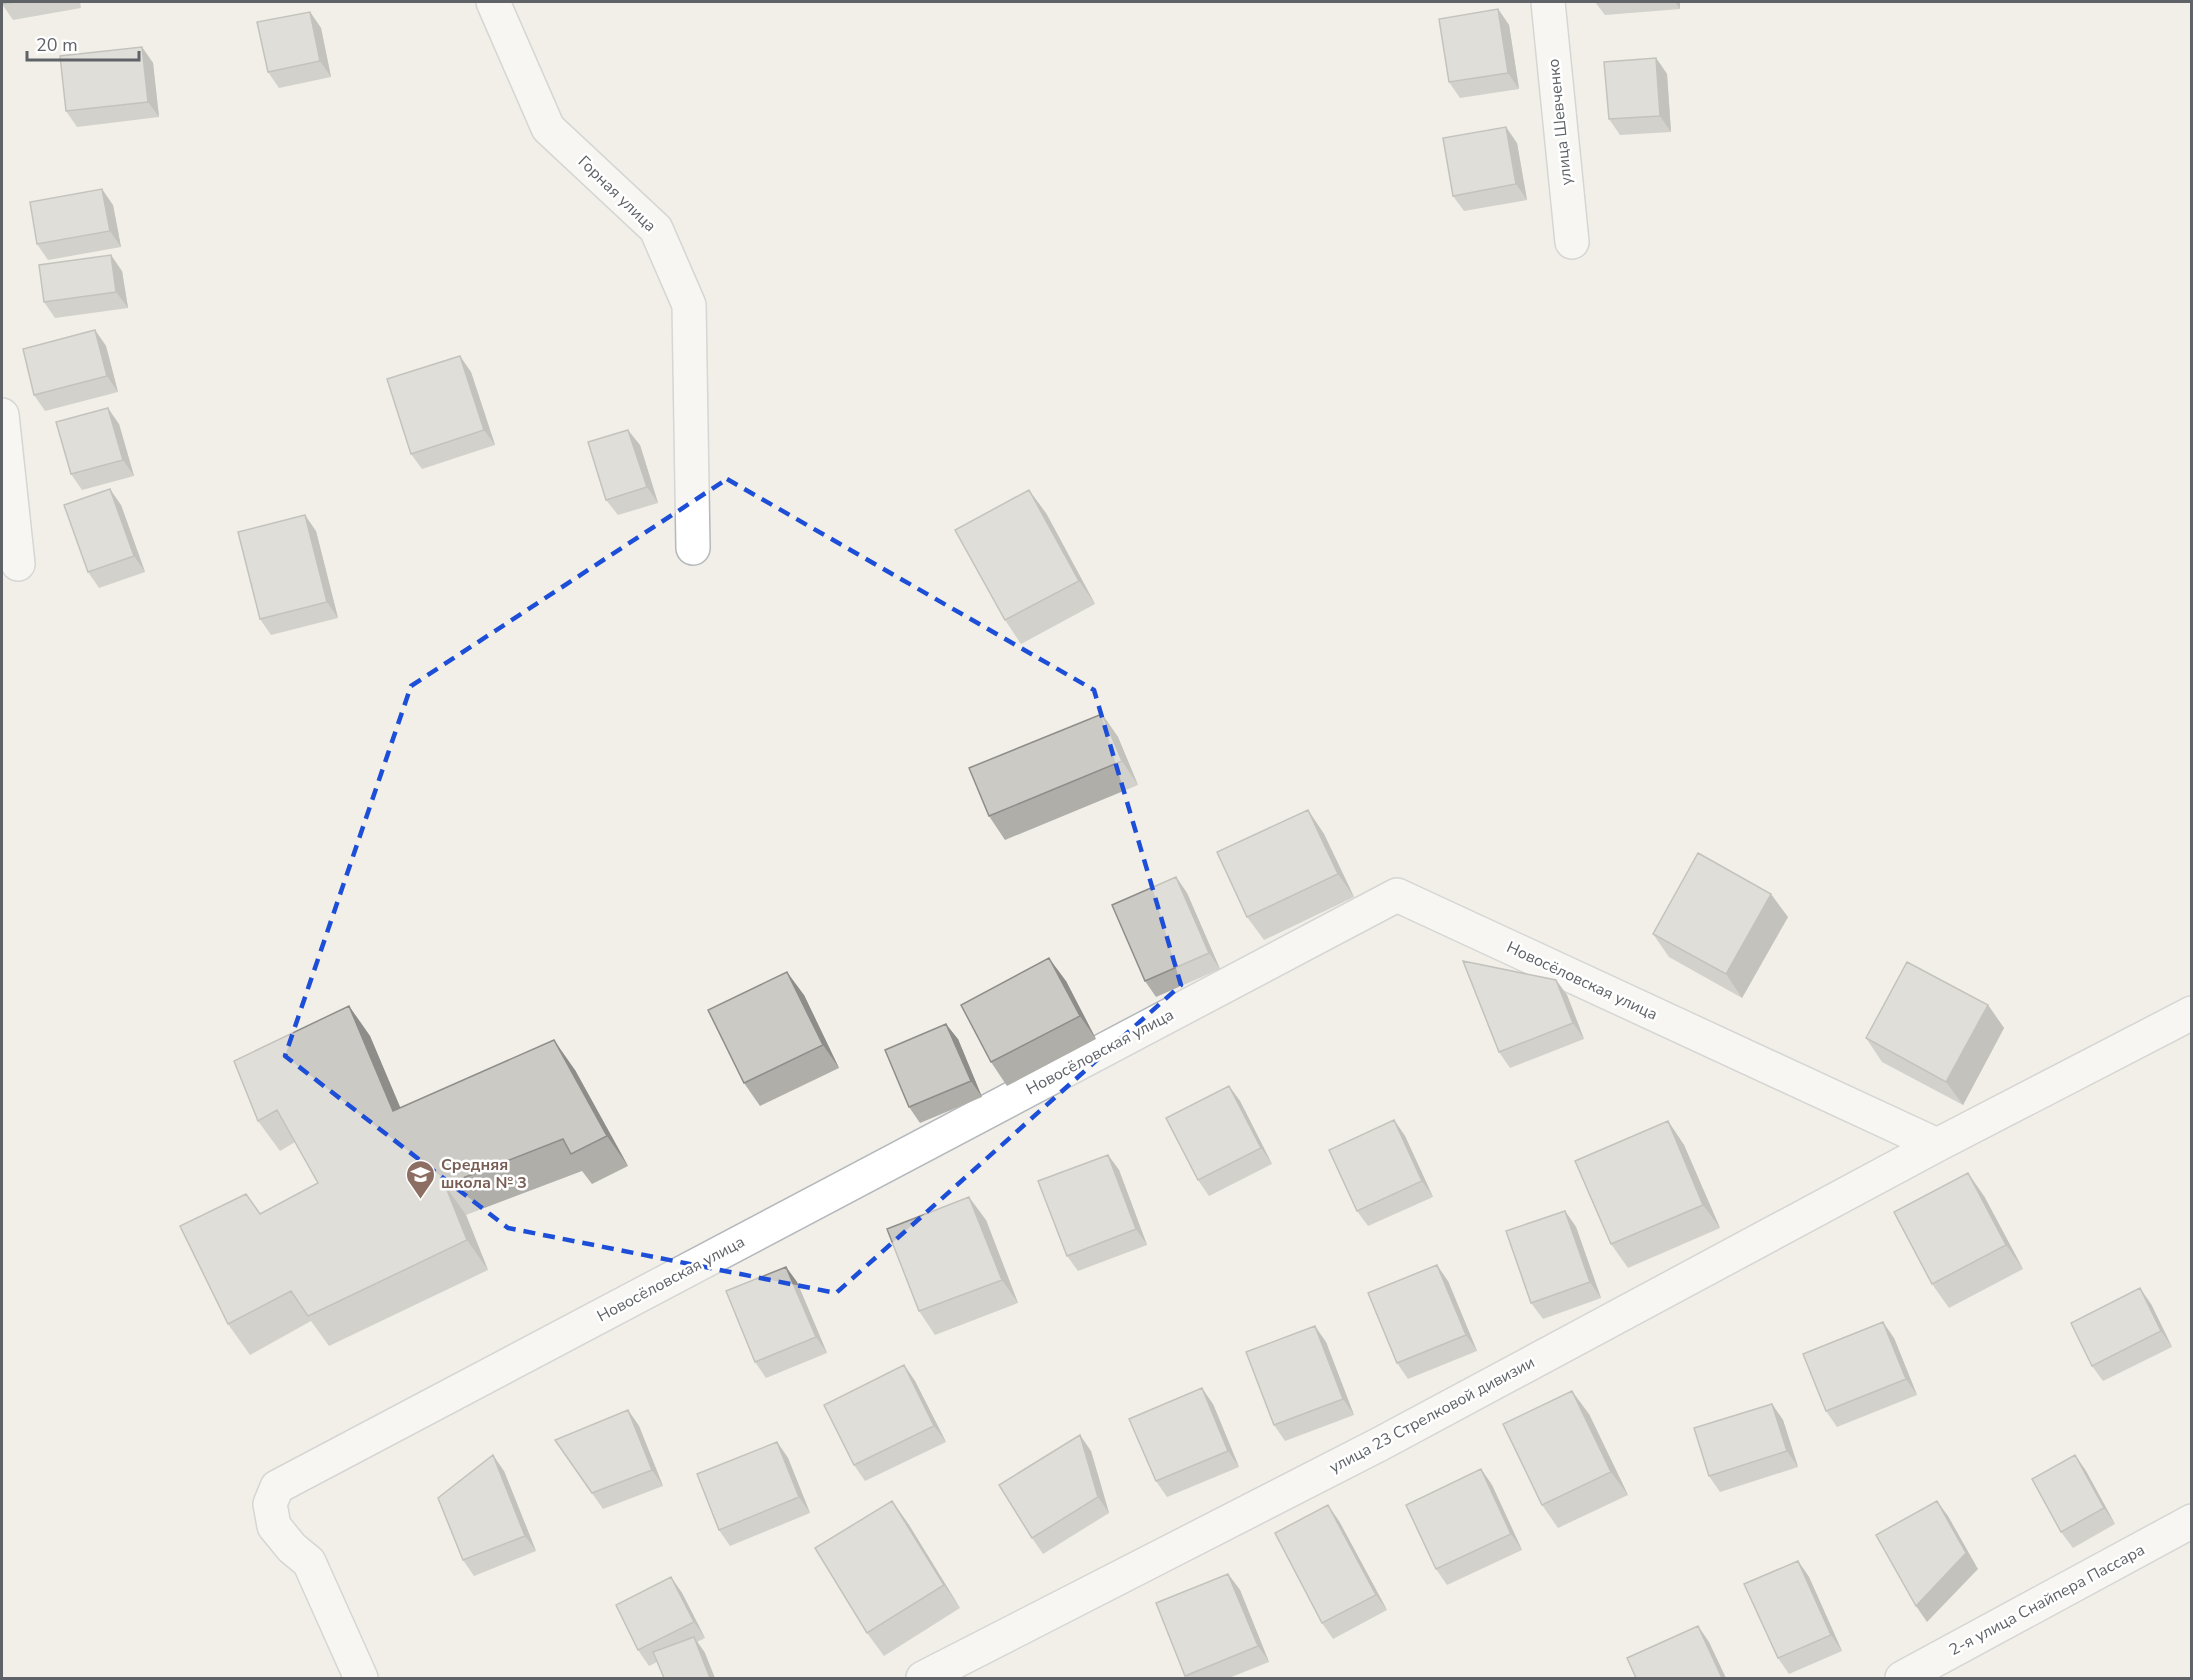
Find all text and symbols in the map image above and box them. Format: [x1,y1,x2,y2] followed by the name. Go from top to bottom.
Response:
[27,24,140,62] scale bar
[36,33,78,57] text: 20 m
[1542,57,1578,187] street label: улица Шевченко
[573,151,661,237] street label: Горная улица
[1503,936,1661,1026] street label: Новосёловская улица
[1022,1004,1178,1100] street label: Новосёловская улица
[441,1154,527,1194] place label: Средняя школа № 3
[404,1158,436,1200] school or university icon: Средняя школа № 3
[593,1231,749,1327] street label: Новосёловская улица
[1325,1351,1539,1479] street label: улица 23 Стрелковой дивизии
[1945,1539,2149,1661] street label: 2-я улица Снайпера Пассара

